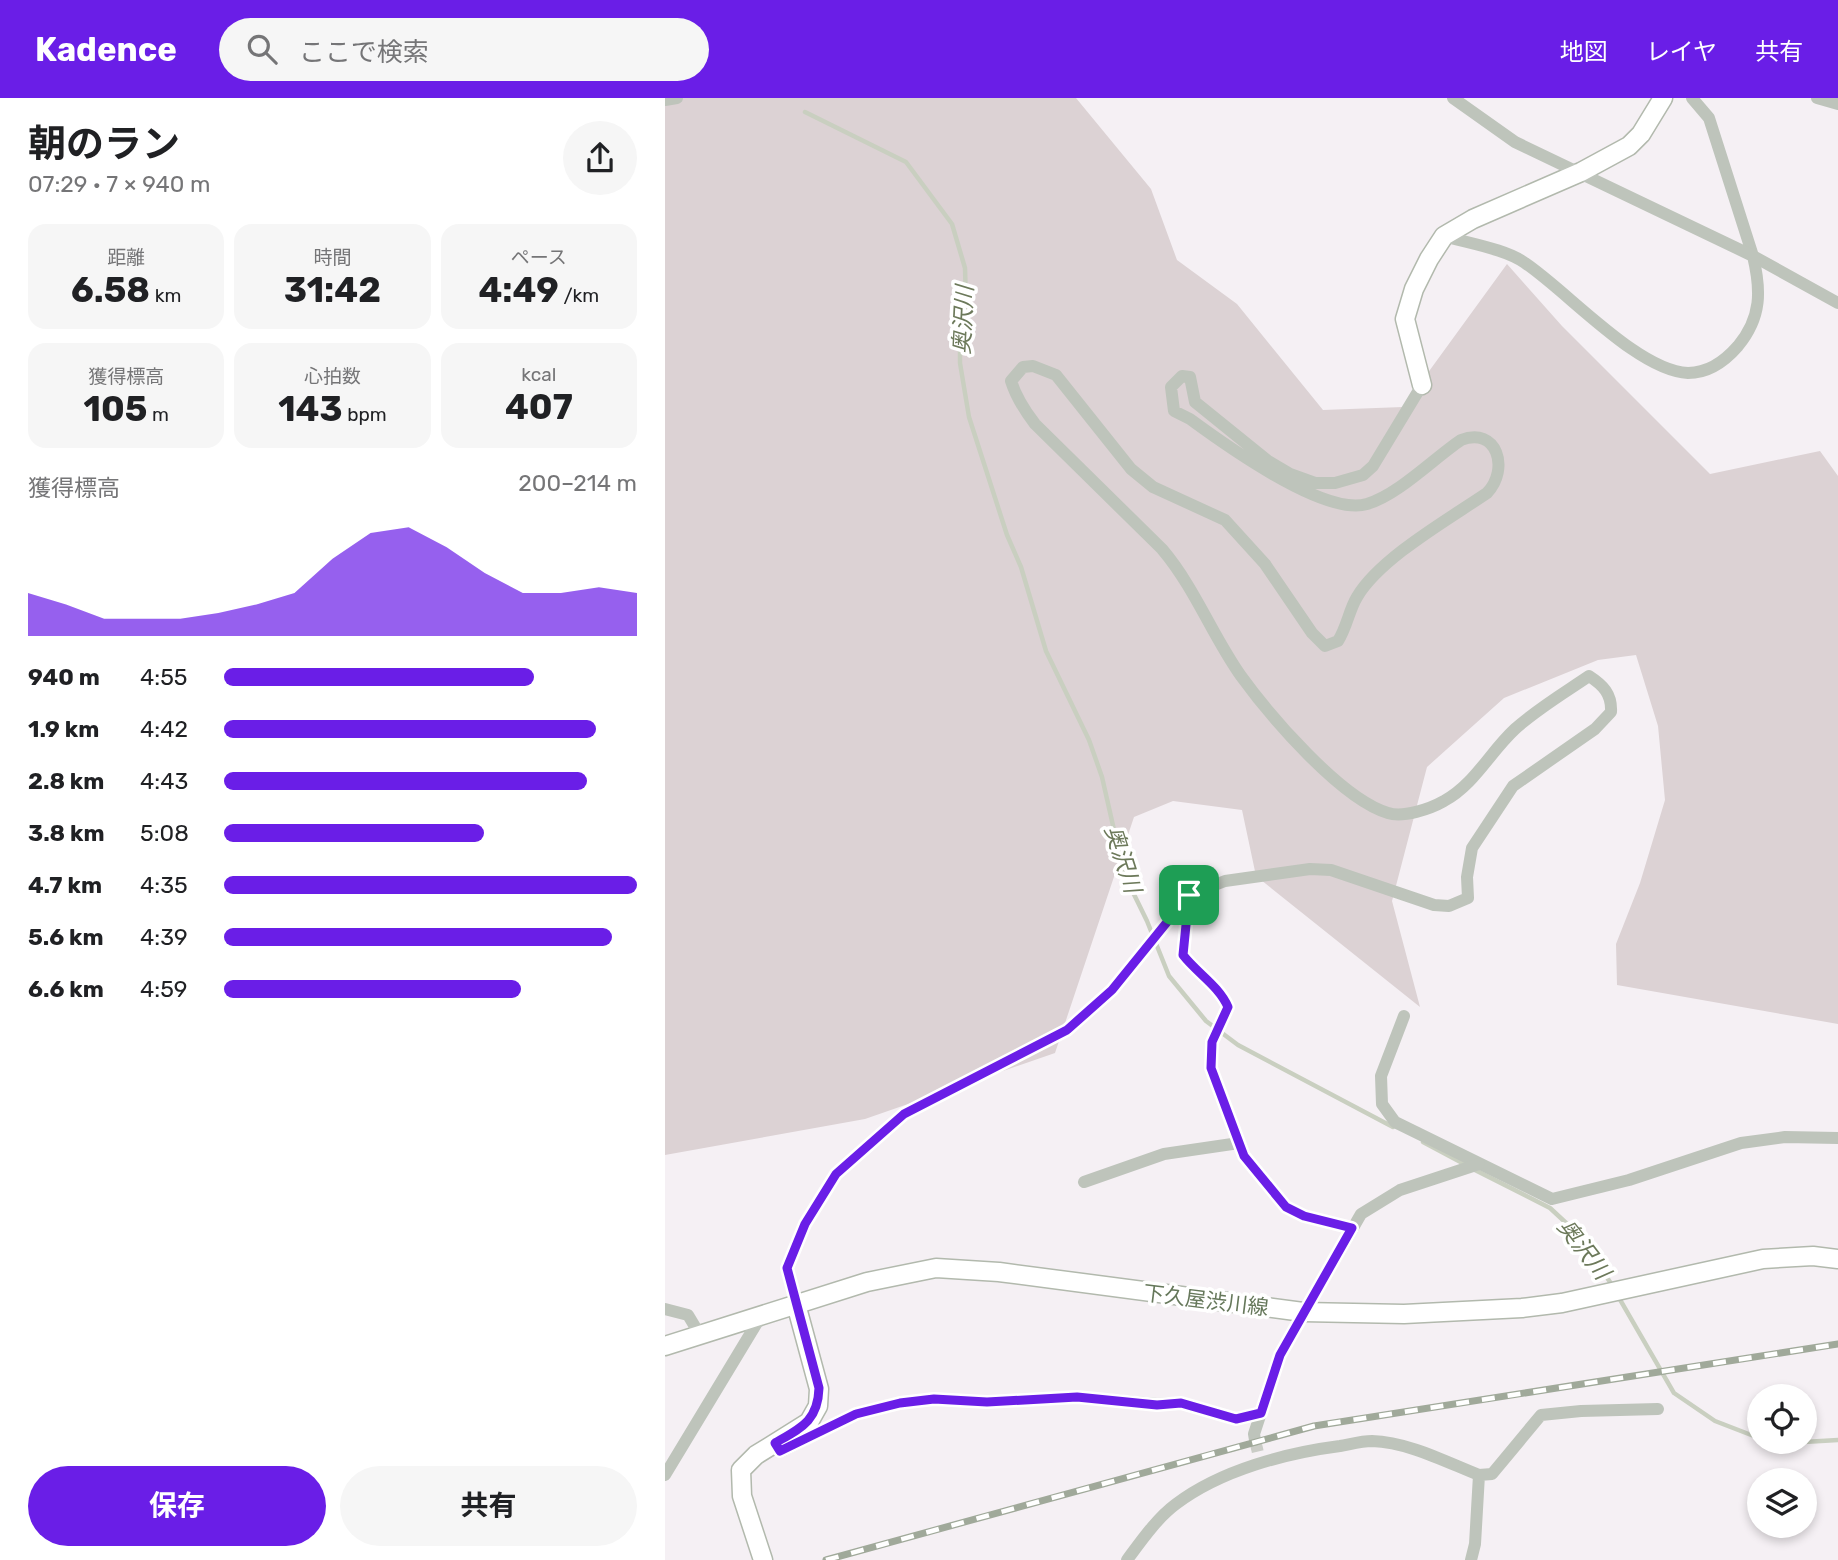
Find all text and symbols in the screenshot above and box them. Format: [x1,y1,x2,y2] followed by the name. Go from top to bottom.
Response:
[219,18,709,81] search box
[35,30,177,69] text: Kadence
[243,30,281,68] icon: search
[299,37,429,68] text: ここで検索
[1560,38,1608,66] text: 地図
[1646,38,1717,66] text: レイヤ
[1755,38,1803,66] text: 共有
[28,121,180,167] text: 朝のラン
[563,121,637,195] button: share
[28,170,211,198] text: 07:29 · 7 × 940 m
[107,246,145,269] text: 距離
[313,246,352,269] text: 時間
[511,246,567,269] text: ペース
[71,269,150,311] text: 6.58
[284,269,381,311] text: 31:42
[478,269,559,311] text: 4:49
[947,282,979,355] water label: 奥沢川
[150,284,181,307] text: km
[559,284,599,307] text: /km
[521,363,556,386] text: kcal
[88,365,164,388] text: 獲得標高
[304,365,361,388] text: 心拍数
[505,386,573,428] text: 407
[83,388,147,430] text: 105
[278,388,343,430] text: 143
[147,403,169,426] text: m
[343,403,387,426] text: bpm
[518,469,637,497] text: 200–214 m
[28,474,120,502] text: 獲得標高
[28,663,100,691] text: 940 m
[140,663,188,691] text: 4:55
[28,715,99,743] text: 1.9 km
[140,715,188,743] text: 4:42
[28,767,104,795] text: 2.8 km
[140,767,188,795] text: 4:43
[28,819,105,847] text: 3.8 km
[140,819,189,847] text: 5:08
[1099,822,1148,899] water label: 奥沢川
[1159,865,1219,925] pin
[28,871,102,899] text: 4.7 km
[140,871,188,899] text: 4:35
[1170,876,1208,914] icon: arrive
[28,923,104,951] text: 5.6 km
[140,923,188,951] text: 4:39
[28,975,104,1003] text: 6.6 km
[140,975,187,1003] text: 4:59
[1552,1213,1618,1287] water label: 奥沢川
[1142,1280,1270,1320] street label: 下久屋渋川線
[1747,1384,1817,1538] map controls
[1747,1384,1817,1454] button: locate
[28,1466,326,1546] button: 保存
[340,1466,637,1546] button: 共有
[1747,1468,1817,1538] button: layers

